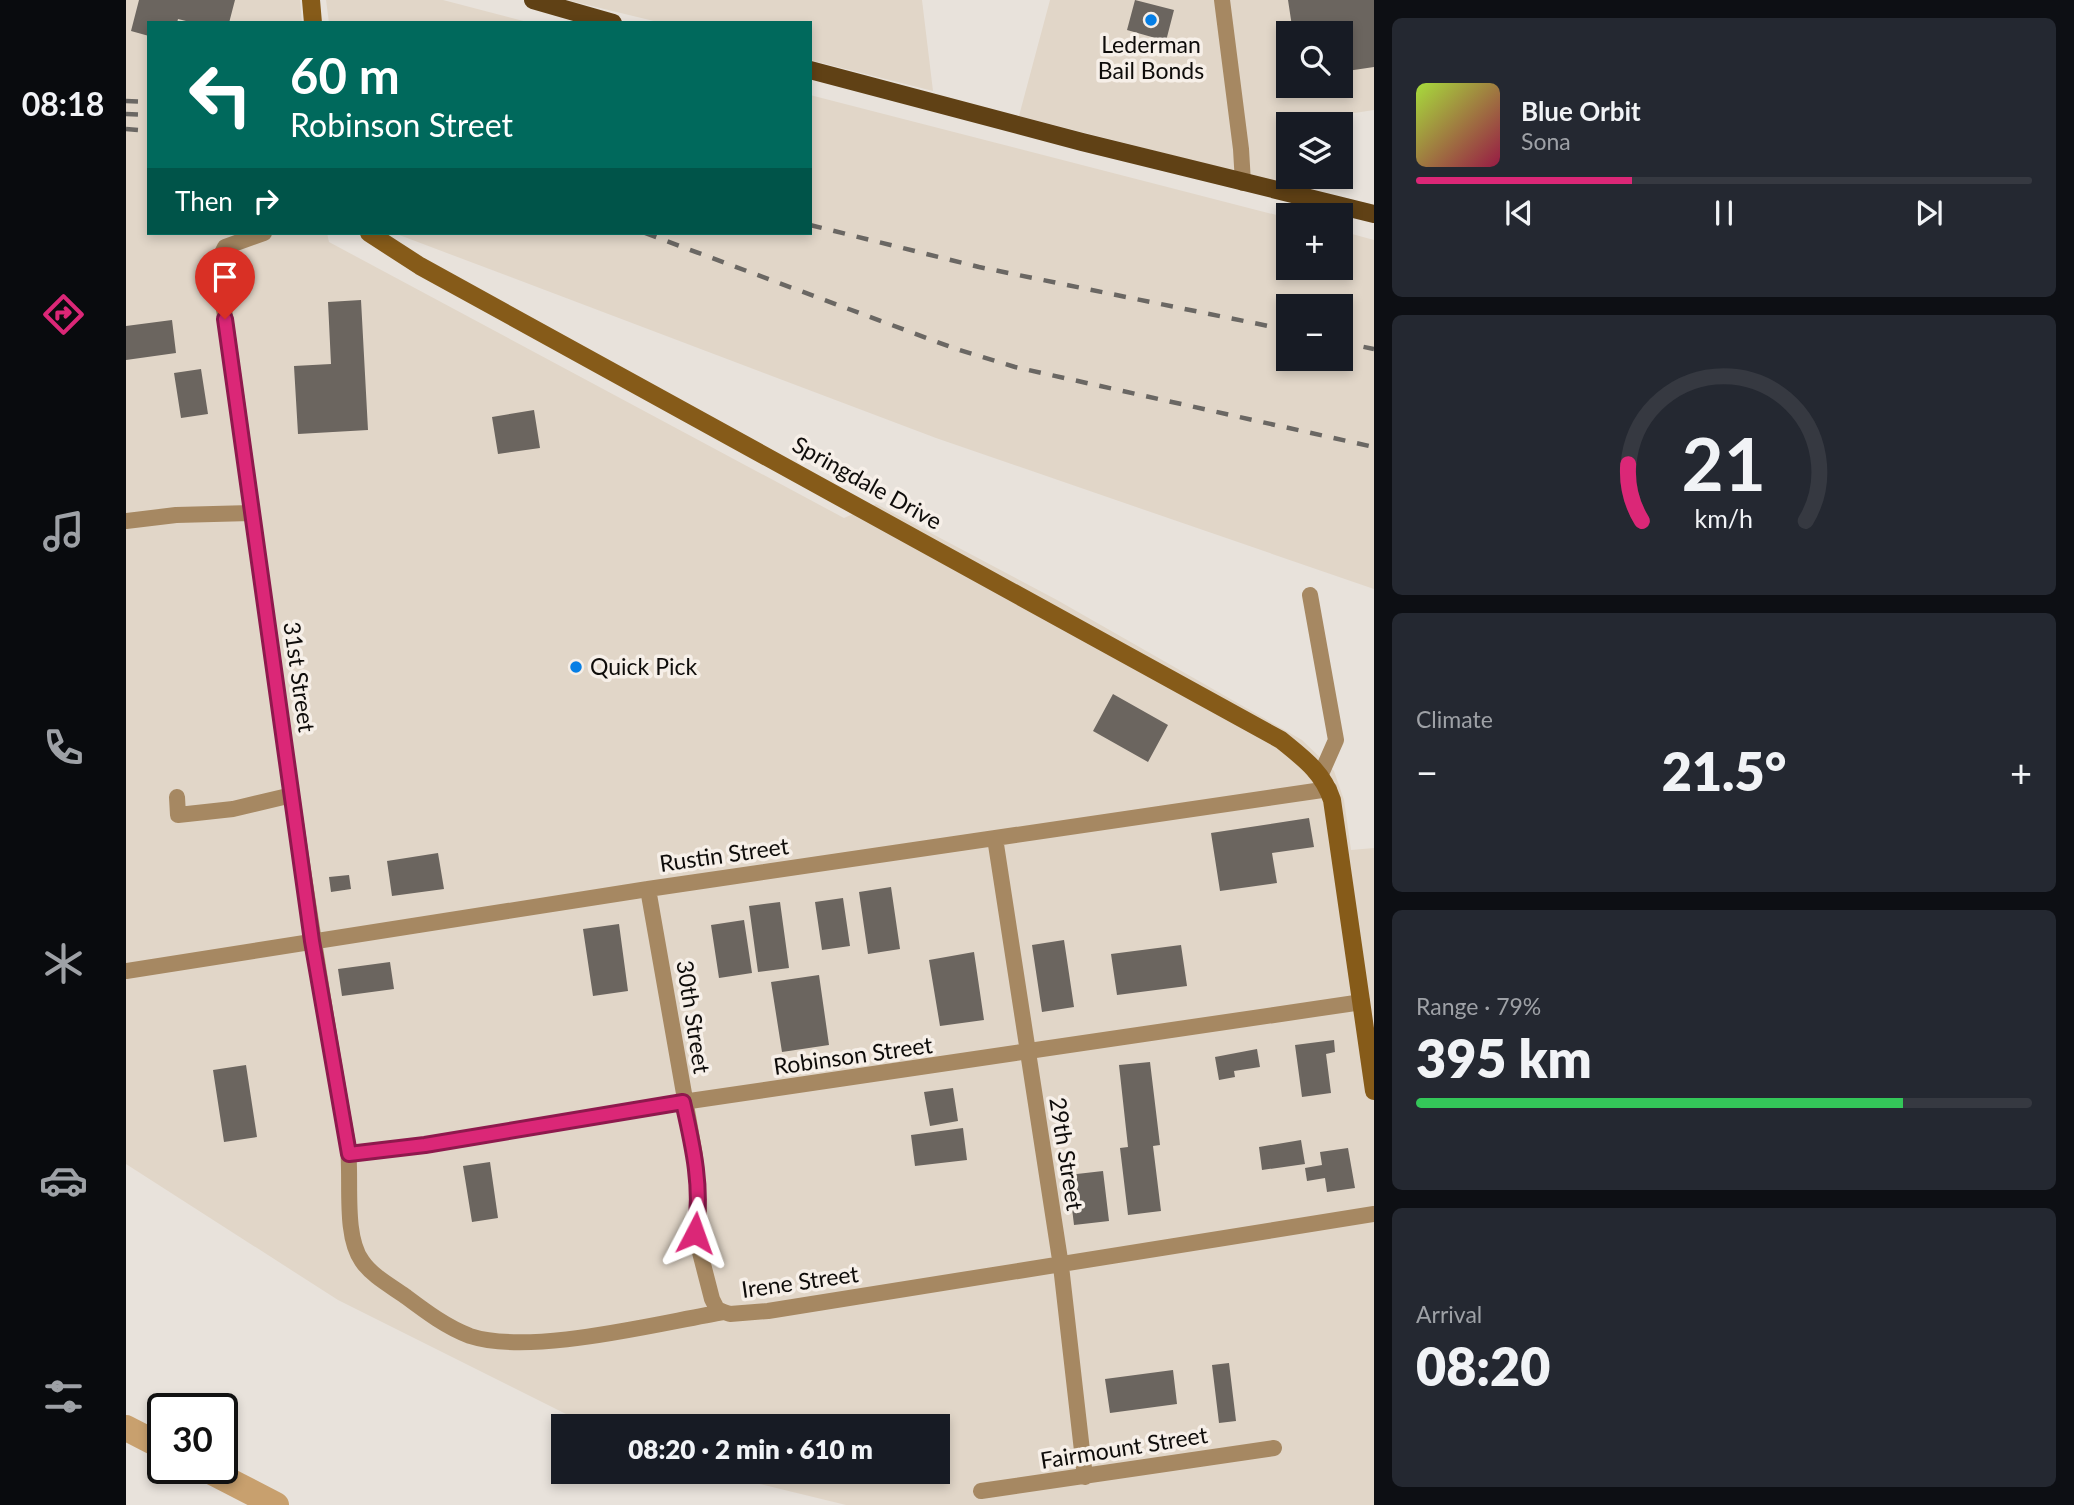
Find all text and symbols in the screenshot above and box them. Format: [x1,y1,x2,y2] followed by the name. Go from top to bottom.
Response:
[1143,12,1159,28] marker: Lederman Bail Bonds
[1276,21,1353,371] map controls
[1276,21,1353,98] button: search
[1098,30,1204,84] place label: Lederman Bail Bonds
[290,46,400,104] text: 60 m
[175,49,266,140] icon: left
[22,84,104,123] text: 08:18
[1521,95,1641,127] text: Blue Orbit
[290,105,513,144] text: Robinson Street
[1276,112,1353,189] button: layers
[1521,127,1571,155] text: Sona
[247,182,285,220] icon: right
[175,185,233,217] text: Then
[1500,194,1538,232] icon: previous
[1705,194,1743,232] icon: pause
[1910,194,1948,232] icon: next
[1276,203,1353,280] button: +
[195,247,255,319] pin
[206,258,244,296] icon: arrive
[39,290,88,339] icon: directions
[1276,294,1353,371] button: −
[1682,420,1766,508] text: 21
[788,430,947,535] street label: Springdale Drive
[1695,503,1753,533] text: km/h
[39,507,88,556] icon: music
[278,620,322,735] street label: 31st Street
[590,652,697,680] place label: Quick Pick
[568,659,584,675] marker: Quick Pick
[1416,705,1493,733] text: Climate
[39,723,88,772] icon: phone
[1662,740,1786,802] text: 21.5°
[1416,749,1438,795] text: −
[2010,749,2032,795] text: +
[657,831,791,877] street label: Rustin Street
[39,939,88,988] icon: climate
[671,958,717,1076] street label: 30th Street
[1416,992,1541,1020] text: Range · 79%
[1416,1027,1592,1089] text: 395 km
[772,1030,935,1080] street label: Robinson Street
[1044,1095,1090,1213] street label: 29th Street
[39,1156,88,1205] icon: car
[658,1196,732,1270] position arrow
[740,1259,861,1303] street label: Irene Street
[1416,1300,1482,1328] text: Arrival
[1416,1335,1550,1397] text: 08:20
[39,1372,88,1421] icon: filters
[147,1393,238,1484] speed limit sign: 30
[1038,1420,1210,1474] street label: Fairmount Street
[628,1433,873,1465] text: 08:20 · 2 min · 610 m

